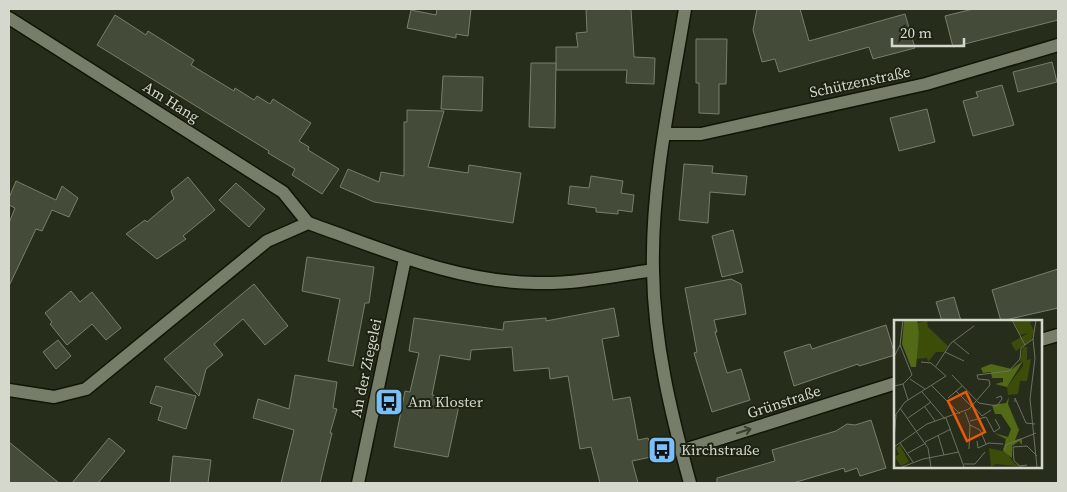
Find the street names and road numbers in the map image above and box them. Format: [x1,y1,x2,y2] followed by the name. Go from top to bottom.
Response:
[807,60,913,102] street label: Schützenstraße
[139,76,204,127] street label: Am Hang
[345,316,386,419] street label: An der Ziegelei
[744,380,824,423] street label: Grünstraße

